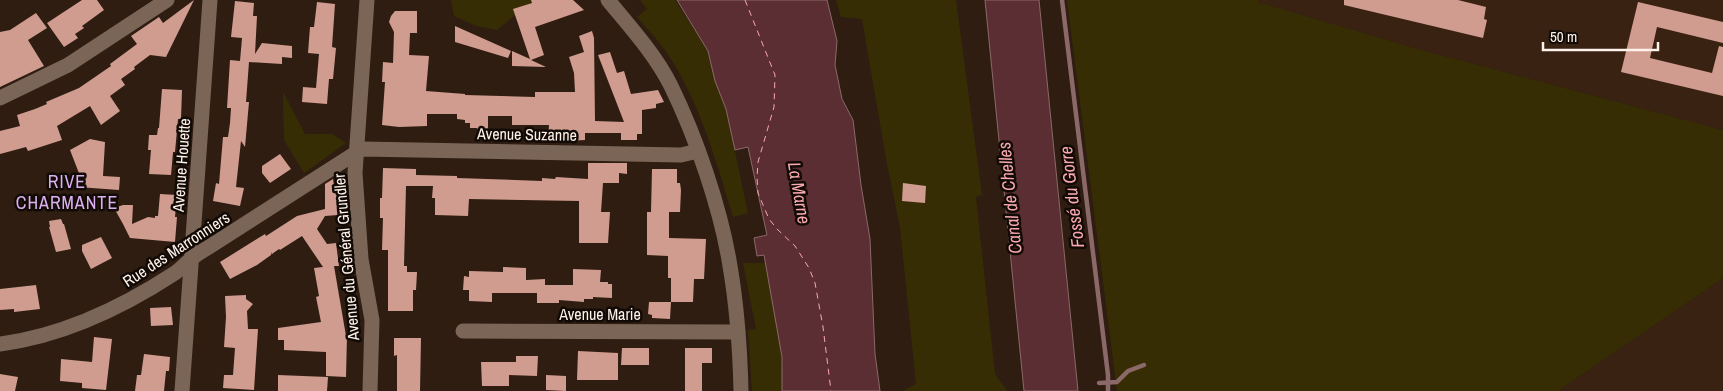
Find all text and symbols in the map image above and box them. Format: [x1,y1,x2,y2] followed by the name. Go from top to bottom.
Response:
[1543,20,1658,52] scale bar
[1550,26,1577,47] text: 50 m
[167,117,195,214] street label: Avenue Houette
[476,122,577,146] street label: Avenue Suzanne
[991,141,1028,255] water label: Canal de Chelles
[1053,145,1090,249] water label: Fossé du Gorre
[782,160,817,226] water label: La Marne
[16,169,118,215] district label: RIVE CHARMANTE
[328,172,364,342] street label: Avenue du Général Grundler
[118,206,234,292] street label: Rue des Marronniers
[558,303,641,325] street label: Avenue Marie

